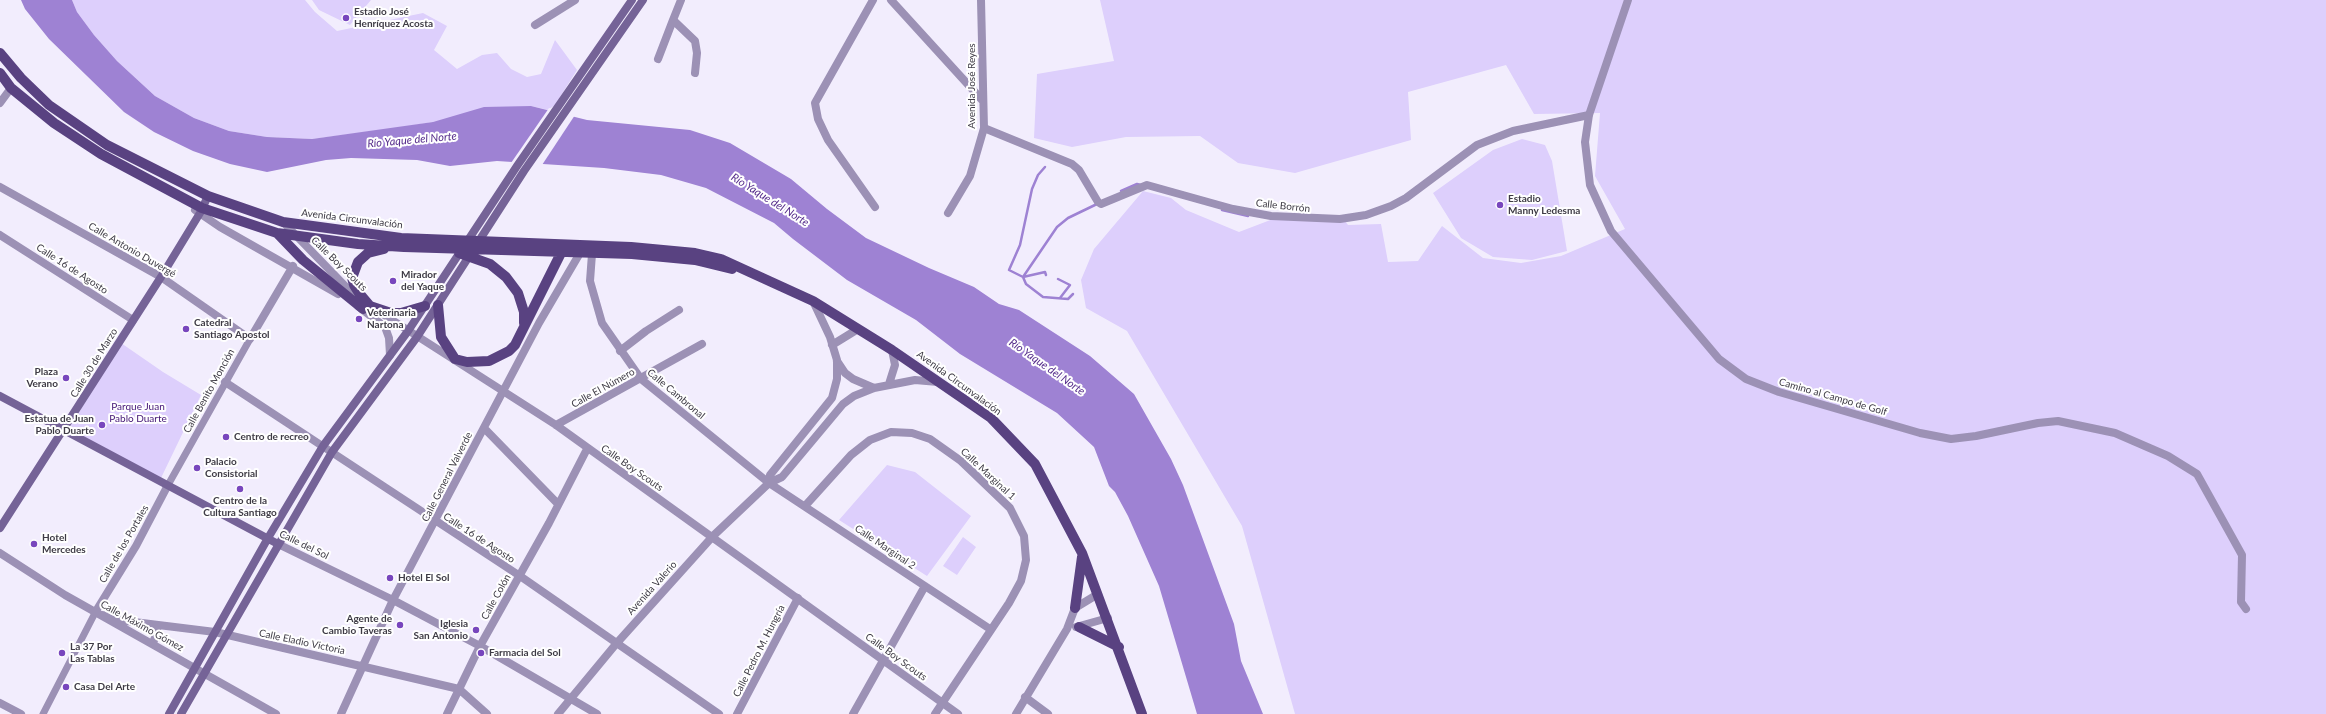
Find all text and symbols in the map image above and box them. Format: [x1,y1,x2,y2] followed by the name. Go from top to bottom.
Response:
[354,6,433,30] place label: Estadio José Henríquez Acosta
[341,13,351,23] marker: Estadio José Henríquez Acosta
[966,43,978,129] street label: Avenida José Reyes
[367,130,457,150] water label: Río Yaque del Norte
[729,171,811,229] water label: Río Yaque del Norte
[1508,193,1580,216] place label: Estadio Manny Ledesma
[1255,197,1311,215] street label: Calle Borrón
[1495,200,1505,210] marker: Estadio Manny Ledesma
[301,207,403,231] street label: Avenida Circunvalación
[86,220,178,280] street label: Calle Antonio Duvergé
[309,234,369,294] street label: Calle Boy Scouts
[34,241,110,297] street label: Calle 16 de Agosto
[401,269,444,292] place label: Mirador del Yaque
[388,276,398,286] marker: Mirador del Yaque
[367,307,416,330] place label: Veterinaria Nartona
[354,314,364,324] marker: Veterinaria Nartona
[194,317,270,340] place label: Catedral Santiago Apostol
[181,324,191,334] marker: Catedral Santiago Apostol
[68,326,120,400] street label: Calle 30 de Marzo
[1007,336,1087,398] water label: Río Yaque del Norte
[181,347,237,435] street label: Calle Benito Monción
[914,348,1004,418] street label: Avenida Circunvalación
[26,366,58,390] place label: Plaza Verano
[569,366,637,410] street label: Calle El Número
[645,366,707,422] street label: Calle Cambronal
[61,373,71,383] marker: Plaza Verano
[1778,376,1888,418] street label: Camino al Campo de Golf
[109,401,167,424] park label: Parque Juan Pablo Duarte
[24,413,94,436] place label: Estatua de Juan Pablo Duarte
[97,420,107,430] marker: Estatua de Juan Pablo Duarte
[419,430,475,524] street label: Calle General Valverde
[234,431,309,443] place label: Centro de recreo
[221,432,231,442] marker: Centro de recreo
[599,442,665,494] street label: Calle Boy Scouts
[958,445,1018,503] street label: Calle Marginal 1
[205,456,257,480] place label: Palacio Consistorial
[192,463,202,473] marker: Palacio Consistorial
[235,484,245,494] marker: Centro de la Cultura Santiago
[203,495,277,518] place label: Centro de la Cultura Santiago
[97,503,151,585] street label: Calle de los Portales
[441,510,517,566] street label: Calle 16 de Agosto
[852,522,918,572] street label: Calle Marginal 2
[277,528,331,562] street label: Calle del Sol
[42,532,86,556] place label: Hotel Mercedes
[29,539,39,549] marker: Hotel Mercedes
[625,559,679,617] street label: Avenida Valerio
[398,572,449,584] place label: Hotel El Sol
[479,572,513,622] street label: Calle Colón
[385,573,395,583] marker: Hotel El Sol
[98,598,186,654] street label: Calle Máximo Gómez
[731,603,787,699] street label: Calle Pedro M. Hungría
[322,613,392,636] place label: Agente de Cambio Taveras
[414,618,468,642] place label: Iglesia San Antonio
[395,620,405,630] marker: Agente de Cambio Taveras
[471,625,481,635] marker: Iglesia San Antonio
[258,627,346,657] street label: Calle Eladio Victoria
[863,631,929,683] street label: Calle Boy Scouts
[70,641,115,664] place label: La 37 Por Las Tablas
[489,647,561,659] place label: Farmacia del Sol
[57,648,67,658] marker: La 37 Por Las Tablas
[476,648,486,658] marker: Farmacia del Sol
[74,681,135,693] place label: Casa Del Arte
[61,682,71,692] marker: Casa Del Arte

